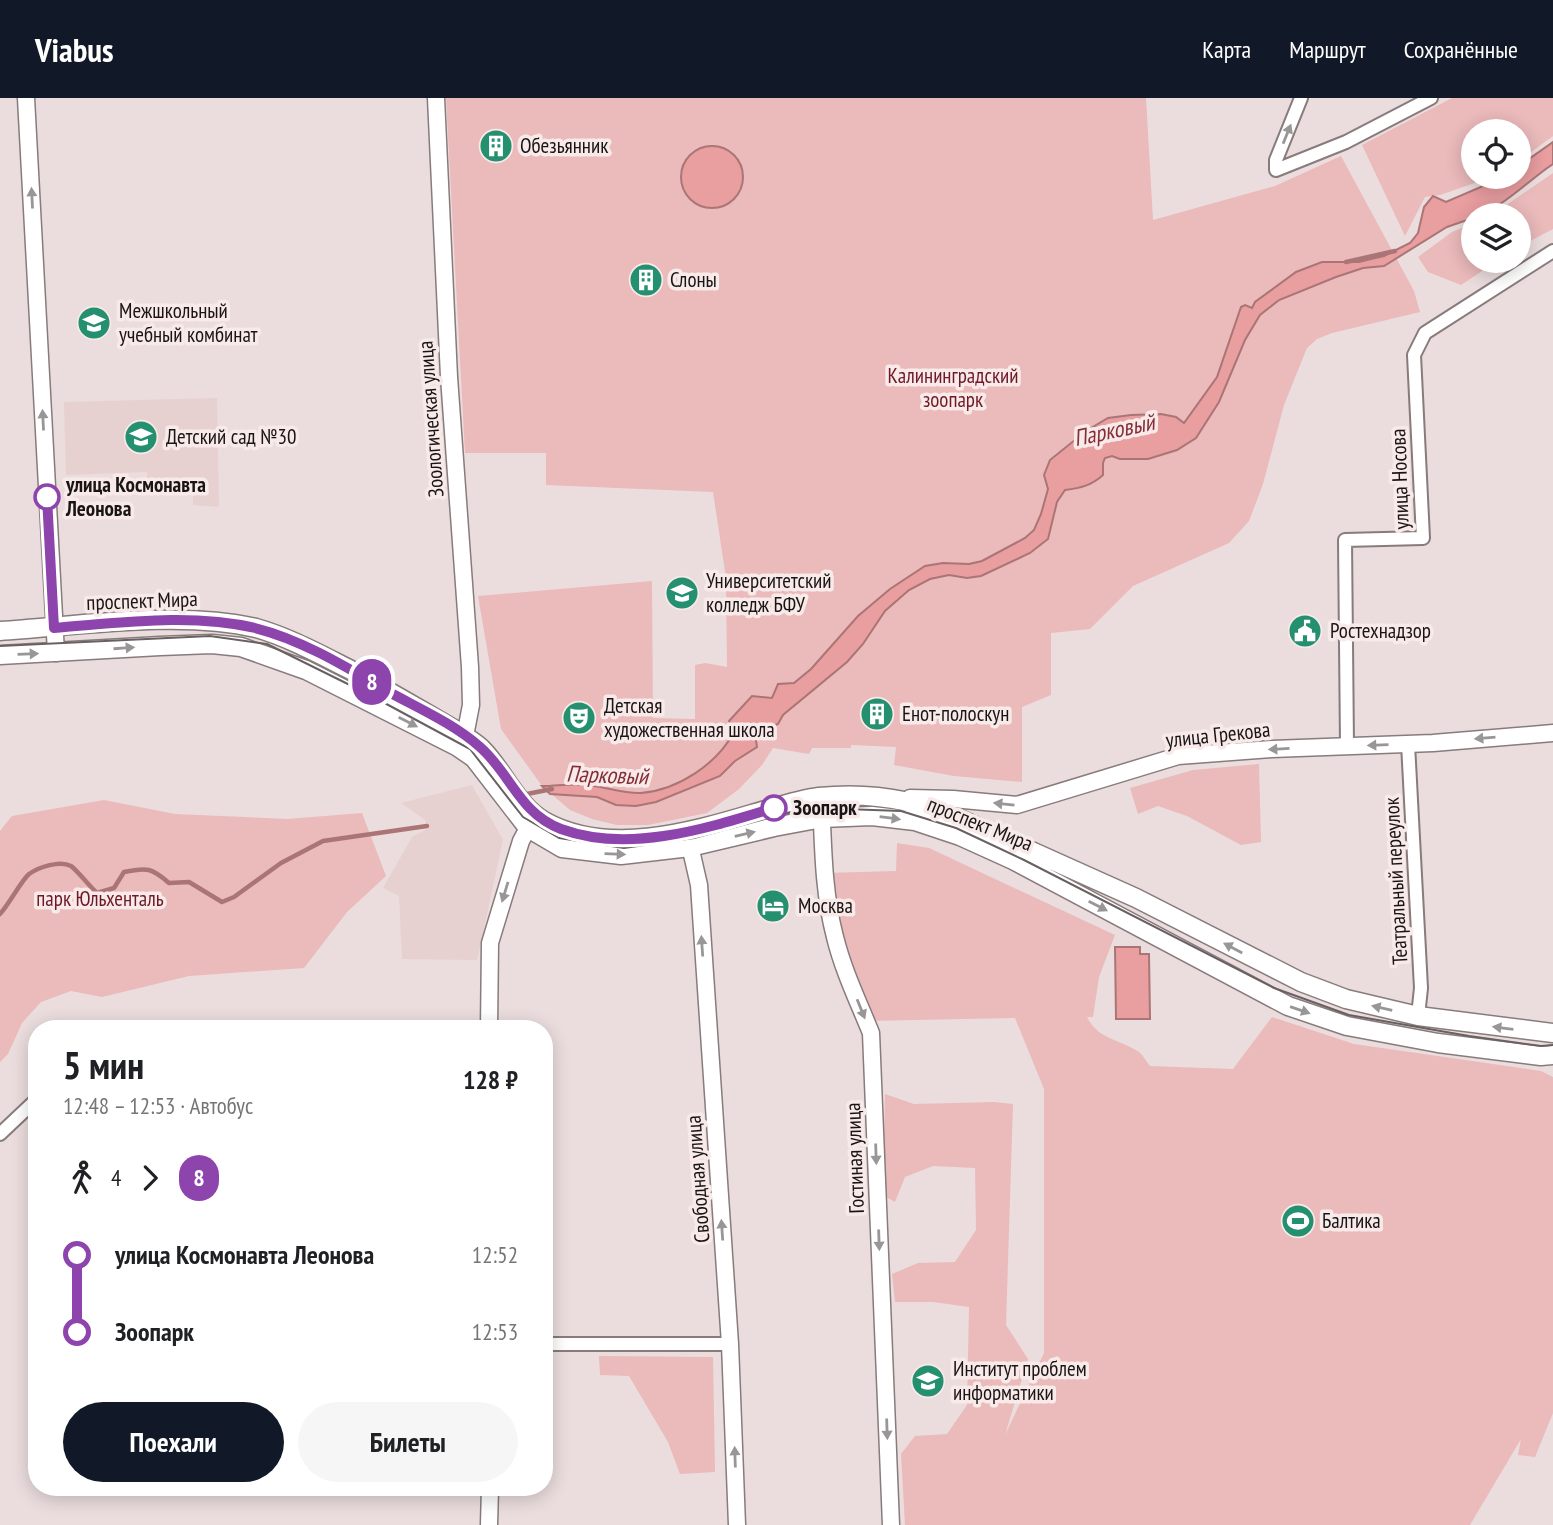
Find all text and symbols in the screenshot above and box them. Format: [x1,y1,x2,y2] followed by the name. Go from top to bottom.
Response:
[35,28,114,71] text: Viabus
[1202,34,1251,65] text: Карта
[1289,34,1366,65] text: Маршрут
[1404,34,1518,65] text: Сохранённые
[1461,119,1531,273] map controls
[1461,119,1531,189] button: locate
[1281,123,1292,144] one-way arrow
[477,127,515,165] building icon: Обезьянник
[520,132,608,159] place label: Обезьянник
[26,187,37,209] one-way arrow
[1461,203,1531,273] button: layers
[627,261,665,299] building icon: Слоны
[670,266,717,293] place label: Слоны
[119,297,258,348] place label: Межшкольный учебный комбинат
[75,304,113,342] school or university icon: Межшкольный учебный комбинат
[412,340,449,498] street label: Зоологическая улица
[888,362,1018,413] park label: Калининградский зоопарк
[1071,406,1160,452] water label: Парковый
[37,409,48,431] one-way arrow
[122,418,160,456] school or university icon: Детский сад №30
[166,423,296,450] place label: Детский сад №30
[1384,428,1415,530] street label: улица Носова
[65,471,206,522] place label: улица Космонавта Леонова
[34,484,60,510] marker: улица Космонавта Леонова
[706,567,832,618] place label: Университетский колледж БФУ
[663,574,701,612] school or university icon: Университетский колледж БФУ
[86,585,198,616] street label: проспект Мира
[1286,612,1324,650] public building icon: Ростехнадзор
[1330,617,1431,644] place label: Ростехнадзор
[113,642,135,653] one-way arrow
[17,648,39,660] one-way arrow
[349,659,395,705] line badge: 8
[366,666,378,697] text: 8
[604,692,775,743] place label: Детская художественная школа
[858,695,896,733] building icon: Енот-полоскун
[560,699,598,737] theatre icon: Детская художественная школа
[902,700,1009,727] place label: Енот-полоскун
[398,716,418,727] one-way arrow
[1164,716,1271,753] street label: улица Грекова
[1474,733,1496,744] one-way arrow
[1367,739,1389,750] one-way arrow
[1268,743,1290,754] one-way arrow
[566,759,651,791] water label: Парковый
[924,790,1037,857] street label: проспект Мира
[793,794,857,821] place label: Зоопарк
[761,795,787,821] marker: Зоопарк
[1378,797,1413,965] street label: Театральный переулок
[992,798,1014,809] one-way arrow
[879,813,901,824] one-way arrow
[734,828,756,839] one-way arrow
[604,849,626,860] one-way arrow
[500,882,510,903] one-way arrow
[36,885,164,912] park label: парк Юльхенталь
[754,887,792,925] hotel icon: Москва
[798,892,853,919] place label: Москва
[1088,901,1108,912] one-way arrow
[697,935,708,957] one-way arrow
[1223,942,1243,954] one-way arrow
[856,998,867,1019] one-way arrow
[1371,1002,1393,1013] one-way arrow
[1290,1005,1311,1016] one-way arrow
[1492,1022,1514,1033] one-way arrow
[63,1040,144,1089] text: 5 мин
[463,1063,518,1096] text: 128 ₽
[63,1091,253,1120] text: 12:48 – 12:53 · Автобус
[839,1102,870,1214] street label: Гостиная улица
[680,1114,715,1244] street label: Свободная улица
[870,1143,881,1165] one-way arrow
[63,1159,101,1197] icon: walk
[131,1159,169,1197] icon: forward
[193,1162,205,1193] text: 8
[111,1163,121,1192] text: 4
[1279,1202,1317,1240] sports icon: Балтика
[1322,1207,1381,1234] place label: Балтика
[716,1218,727,1240] one-way arrow
[874,1230,885,1252] one-way arrow
[115,1238,374,1271] text: улица Космонавта Леонова
[472,1240,518,1269] text: 12:52
[115,1315,194,1348] text: Зоопарк
[472,1317,518,1346] text: 12:53
[953,1355,1087,1406] place label: Институт проблем информатики
[909,1362,947,1400] school or university icon: Институт проблем информатики
[63,1402,284,1482] button: Поехали
[298,1402,518,1482] button: Билеты
[882,1418,893,1440] one-way arrow
[729,1446,740,1468] one-way arrow

